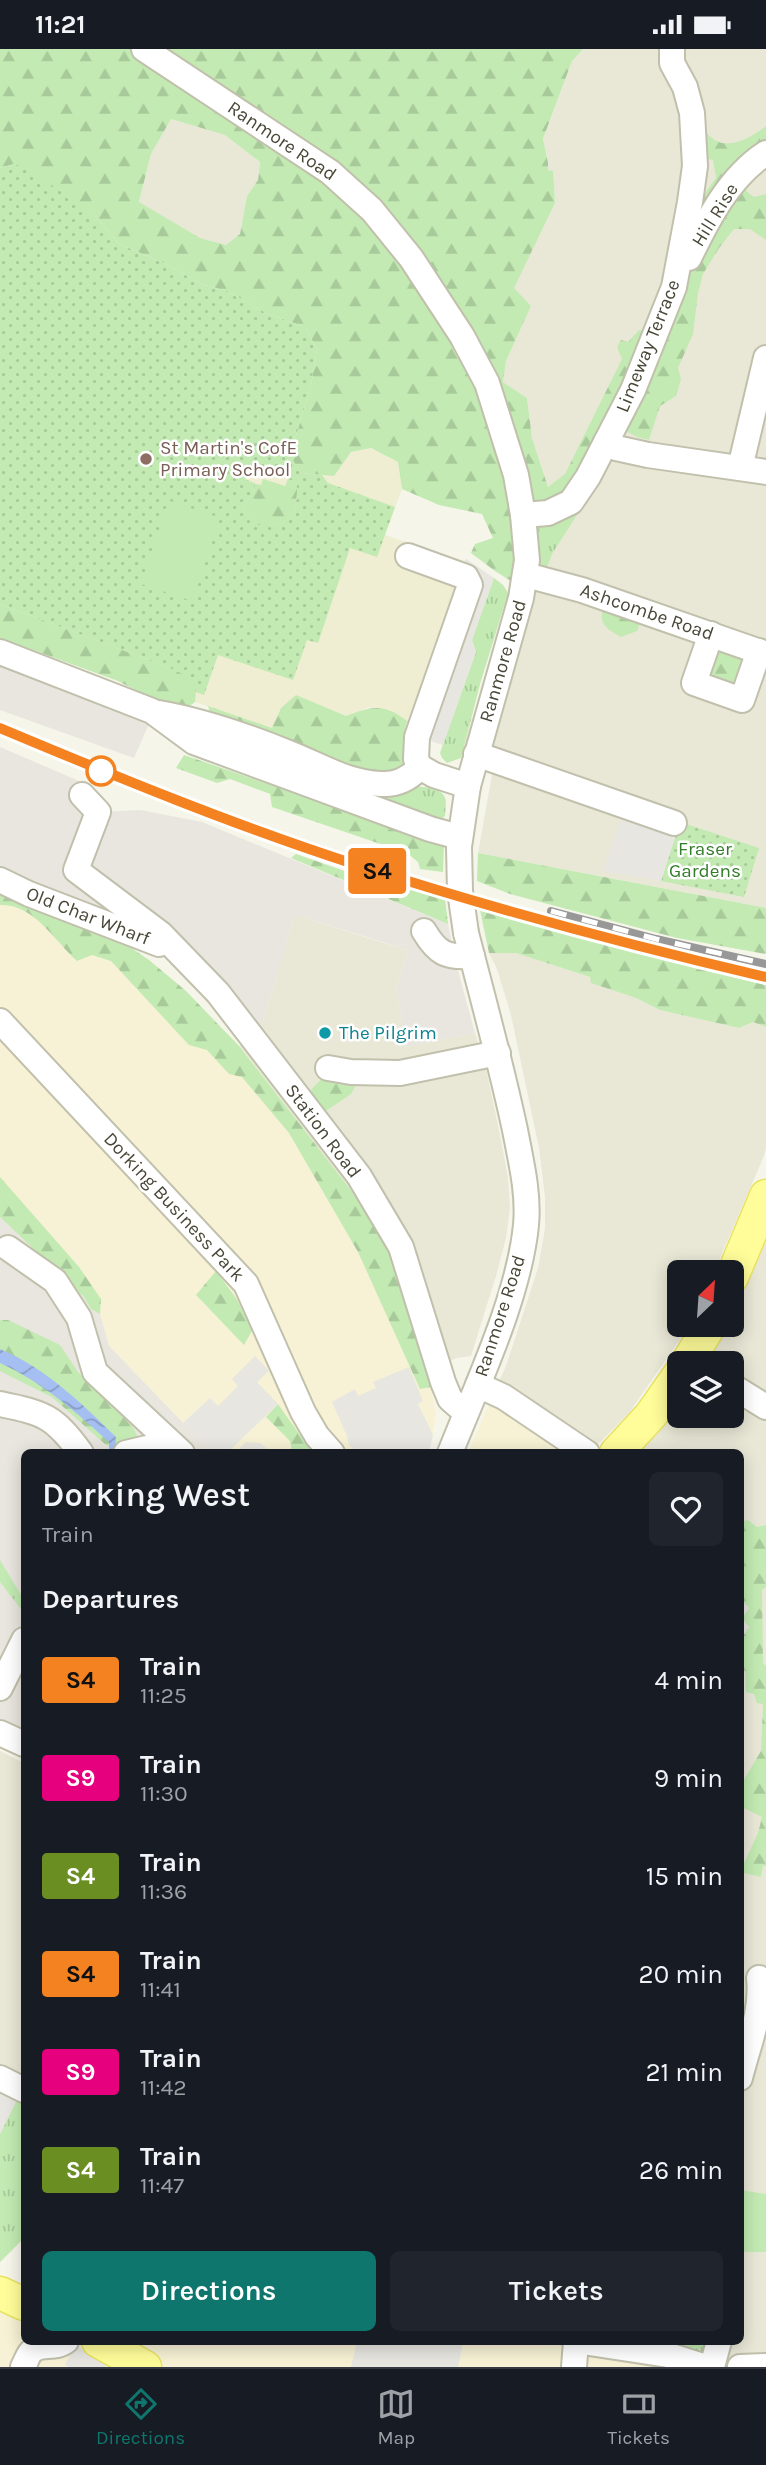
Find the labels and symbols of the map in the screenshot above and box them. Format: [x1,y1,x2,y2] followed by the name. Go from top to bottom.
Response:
[223,96,341,186] street label: Ranmore Road
[687,179,743,251] street label: Hill Rise
[611,276,685,416] street label: Limeway Terrace
[160,437,297,481] place label: St Martin's CofE Primary School
[138,451,154,467] marker: St Martin's CofE Primary School
[577,579,717,645] street label: Ashcombe Road
[475,597,531,725] street label: Ranmore Road
[86,756,116,786] unlabelled marker
[669,838,741,882] park label: Fraser Gardens
[346,848,408,894] line badge: S4
[23,882,153,950] street label: Old Char Wharf
[339,1022,437,1044] place label: The Pilgrim
[317,1025,333,1041] marker: The Pilgrim
[281,1080,365,1182] street label: Station Road
[99,1128,249,1286] street label: Dorking Business Park
[470,1252,530,1380] street label: Ranmore Road
[667,1260,744,1337] north arrow

